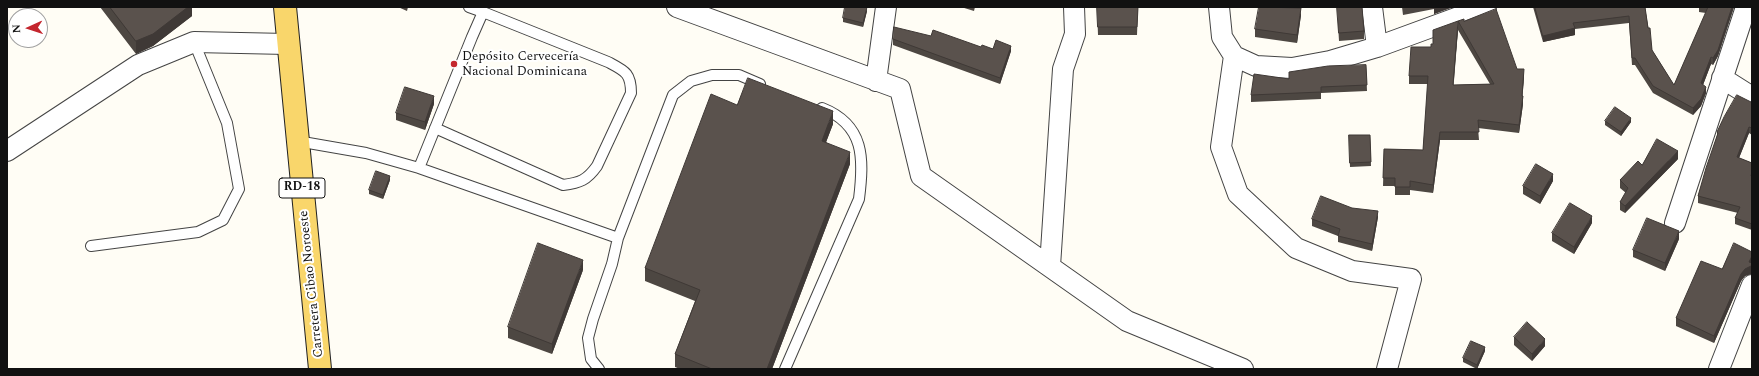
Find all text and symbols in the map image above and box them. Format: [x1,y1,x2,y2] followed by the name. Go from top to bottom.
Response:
[8,8,48,48] north arrow
[8,24,25,34] text: N
[462,49,587,80] place label: Depósito Cervecería Nacional Dominicana
[449,59,459,69] marker: Depósito Cervecería Nacional Dominicana
[279,178,325,198] road number: RD-18
[297,210,327,358] street label: Carretera Cibao Noroeste

